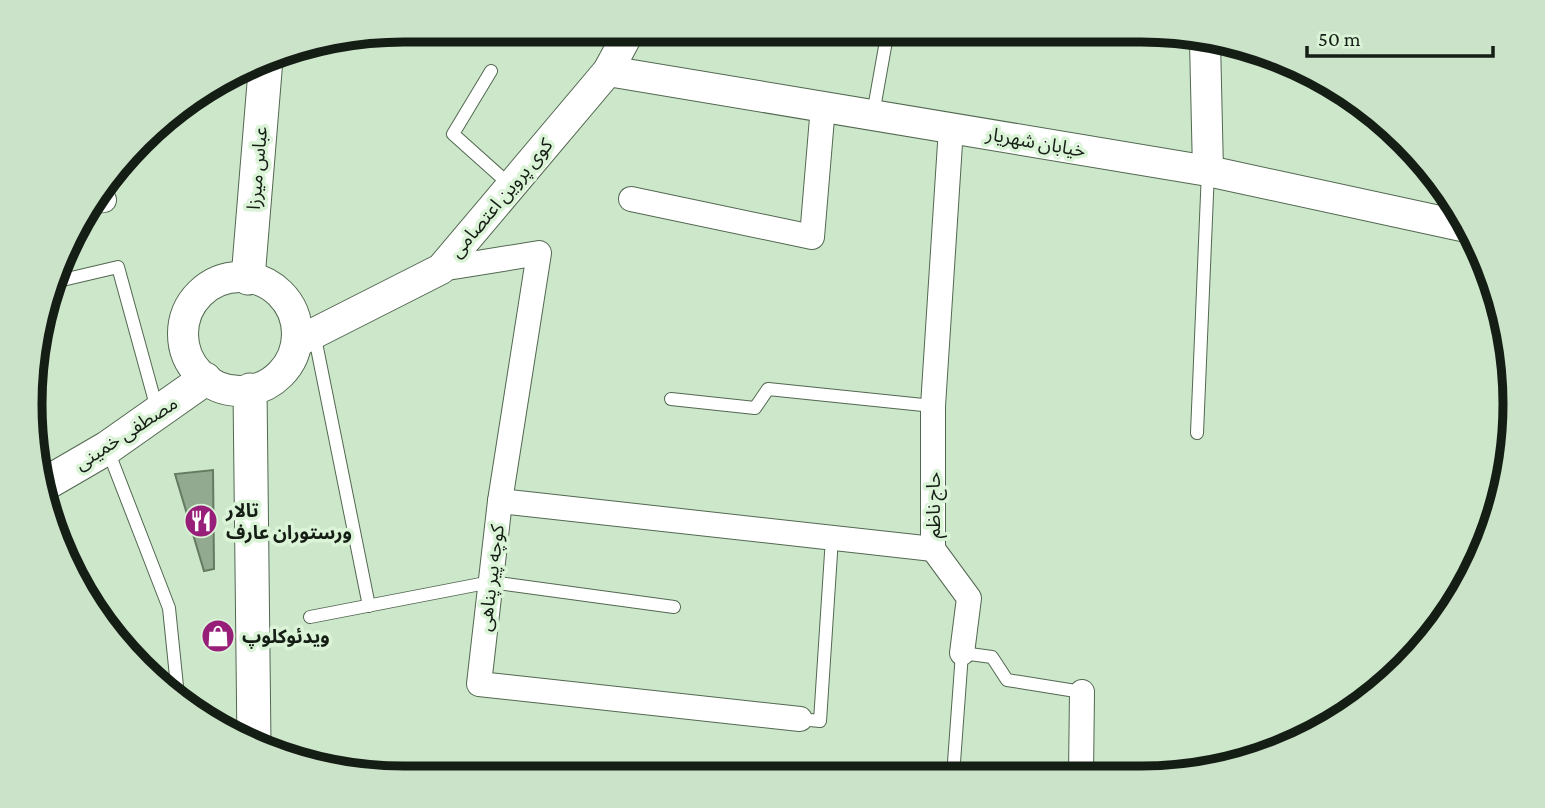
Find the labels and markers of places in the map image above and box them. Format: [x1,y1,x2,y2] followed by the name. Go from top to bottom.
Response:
[225,500,352,544] place label: تالار ورستوران عارف
[182,502,220,540] restaurant icon: تالار ورستوران عارف
[199,617,237,655] shop icon: ویدئوکلوپ
[242,626,330,649] place label: ویدئوکلوپ

